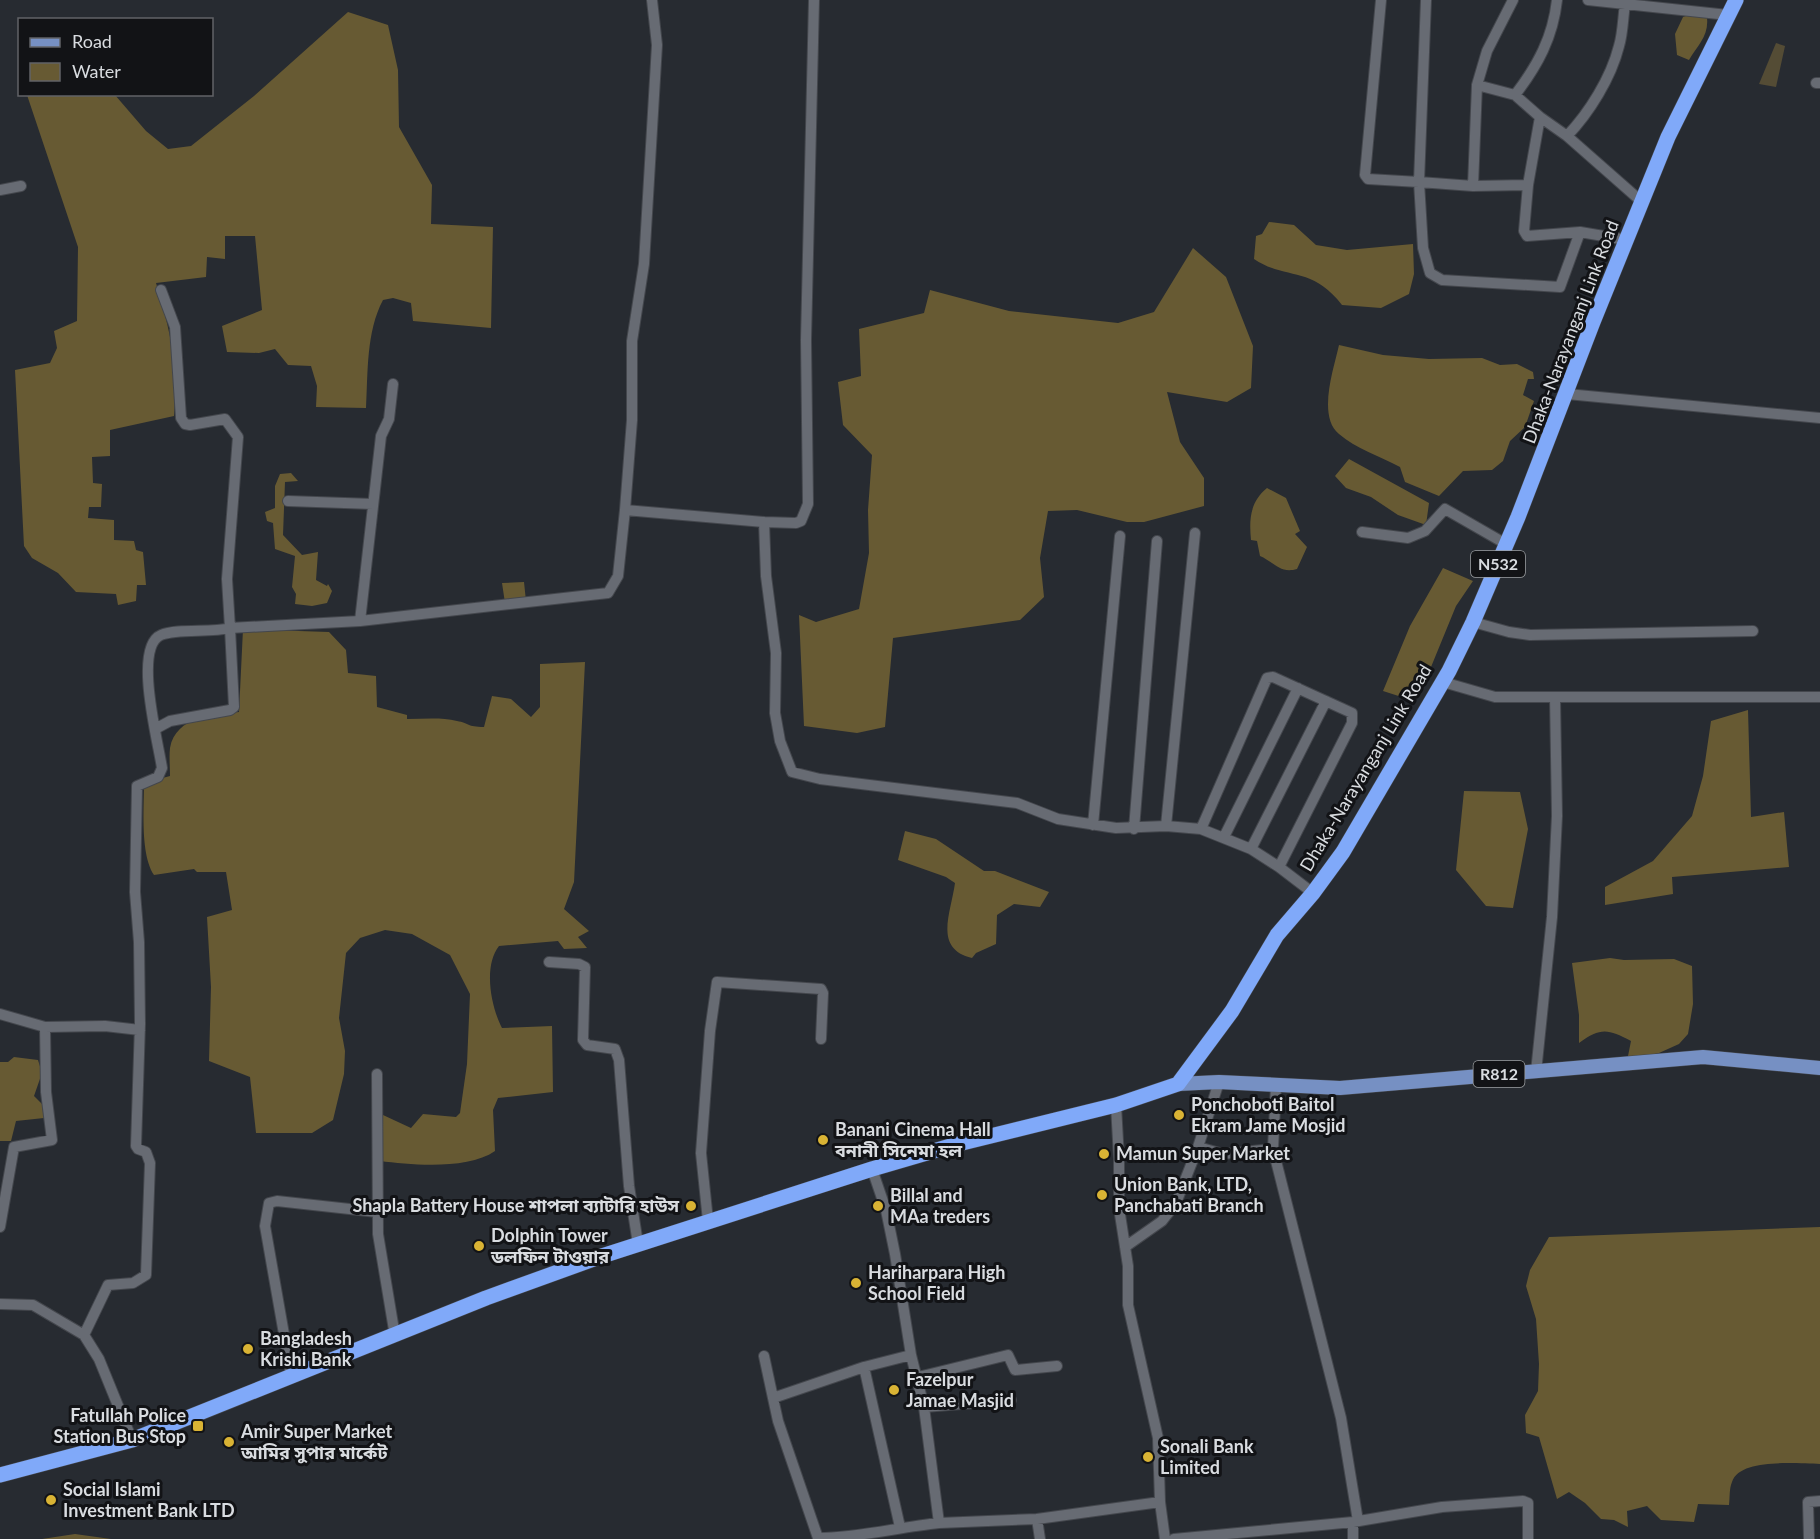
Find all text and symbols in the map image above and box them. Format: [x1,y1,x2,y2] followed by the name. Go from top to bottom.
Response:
[18,18,213,96] legend
[72,30,112,52] text: Road
[72,60,121,82] text: Water
[1517,217,1623,446] street label: Dhaka-Narayanganj Link Road
[1471,551,1525,577] road number: N532
[1295,660,1436,875] street label: Dhaka-Narayanganj Link Road
[1474,1061,1524,1087] road number: R812
[1191,1093,1346,1136] place label: Ponchoboti Baitol Ekram Jame Mosjid
[1172,1108,1186,1122] marker: Ponchoboti Baitol Ekram Jame Mosjid
[834,1118,991,1161] place label: Banani Cinema Hall বনানী সিনেমা হল
[816,1133,830,1147] marker: Banani Cinema Hall বনানী সিনেমা হল
[1116,1142,1290,1164] place label: Mamun Super Market
[1097,1147,1111,1161] marker: Mamun Super Market
[1114,1173,1264,1216] place label: Union Bank, LTD, Panchabati Branch
[890,1184,990,1227] place label: Billal and MAa treders
[1095,1188,1109,1202] marker: Union Bank, LTD, Panchabati Branch
[352,1194,679,1216] place label: Shapla Battery House শাপলা ব্যাটারি হাউস
[684,1199,698,1213] marker: Shapla Battery House শাপলা ব্যাটারি হাউস
[871,1199,885,1213] marker: Billal and MAa treders
[490,1224,610,1267] place label: Dolphin Tower ডলফিন টাওয়ার
[472,1239,486,1253] marker: Dolphin Tower ডলফিন টাওয়ার
[868,1261,1006,1304] place label: Hariharpara High School Field
[849,1276,863,1290] marker: Hariharpara High School Field
[260,1327,352,1370] place label: Bangladesh Krishi Bank
[241,1342,255,1356] marker: Bangladesh Krishi Bank
[906,1368,1014,1411] place label: Fazelpur Jamae Masjid
[887,1383,901,1397] marker: Fazelpur Jamae Masjid
[54,1404,186,1447] place label: Fatullah Police Station Bus Stop
[191,1419,205,1433] marker: Fatullah Police Station Bus Stop
[240,1420,393,1464] place label: Amir Super Market আমির সুপার মার্কেট
[222,1435,236,1449] marker: Amir Super Market আমির সুপার মার্কেট
[1160,1435,1254,1478] place label: Sonali Bank Limited
[1141,1450,1155,1464] marker: Sonali Bank Limited
[63,1478,235,1521] place label: Social Islami Investment Bank LTD
[44,1493,58,1507] marker: Social Islami Investment Bank LTD

